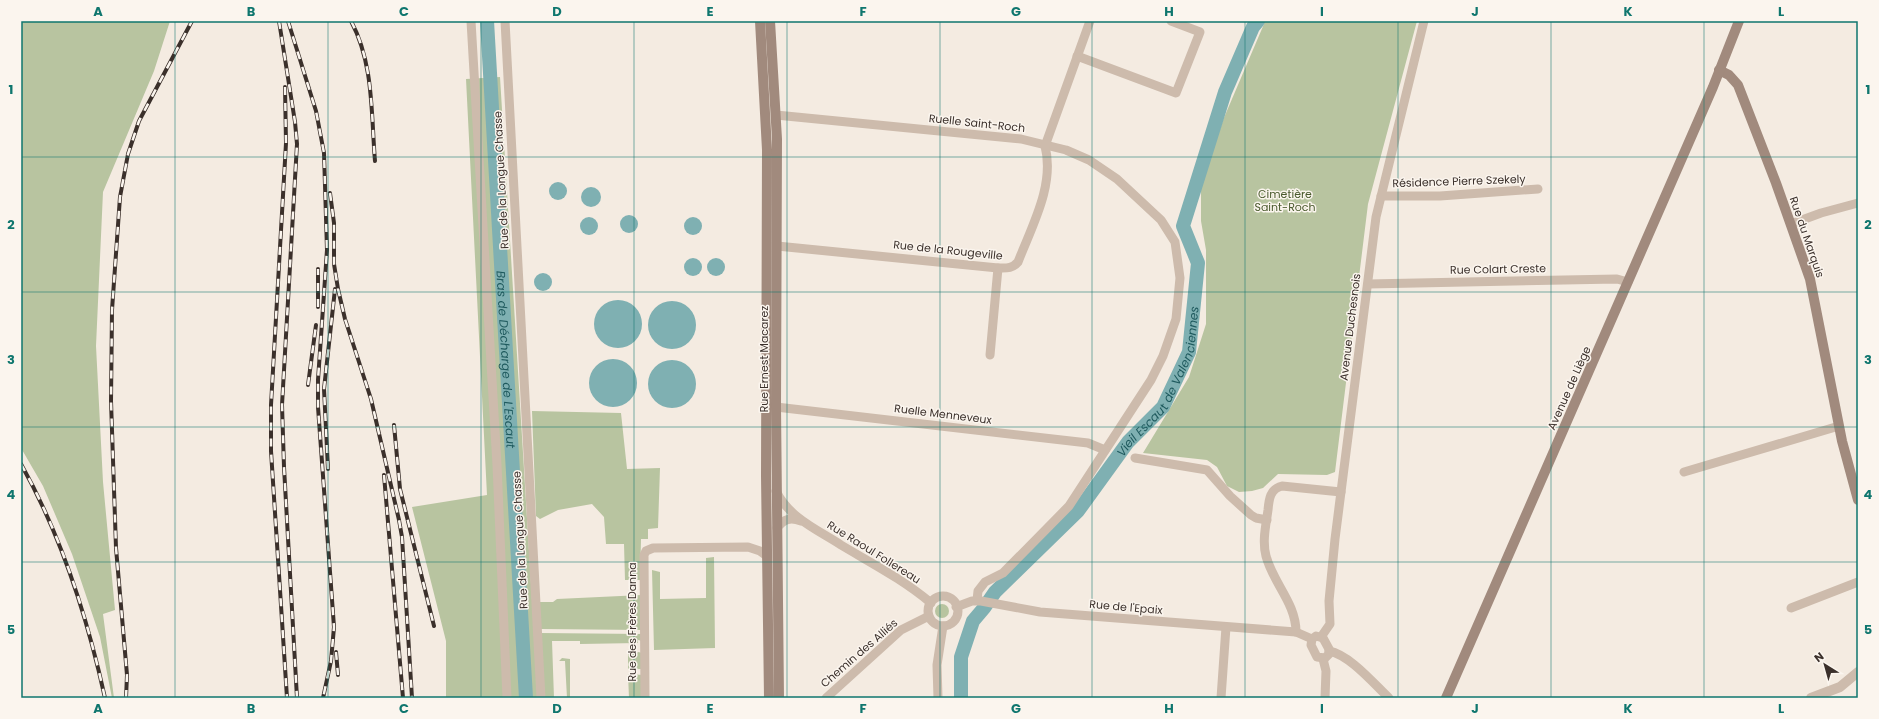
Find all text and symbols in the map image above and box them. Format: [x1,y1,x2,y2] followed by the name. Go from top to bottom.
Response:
[93,2,103,21] text: A
[247,2,256,21] text: B
[399,2,409,21] text: C
[552,2,562,21] text: D
[706,2,714,21] text: E
[859,2,867,21] text: F
[1011,2,1021,21] text: G
[1164,2,1174,21] text: H
[1320,2,1324,21] text: I
[1471,2,1479,21] text: J
[1623,2,1633,21] text: K
[1778,2,1784,21] text: L
[9,80,13,99] text: 1
[1866,80,1870,99] text: 1
[489,110,513,249] street label: Rue de la Longue Chasse
[928,110,1026,136] street label: Ruelle Saint-Roch
[1392,171,1527,191] street label: Résidence Pierre Szekely
[1254,186,1316,215] park label: Cimetière Saint-Roch
[1786,194,1828,280] street label: Rue du Marquis
[7,215,15,234] text: 2
[1864,215,1872,234] text: 2
[893,236,1004,264] street label: Rue de la Rougeville
[1450,260,1546,278] street label: Rue Colart Creste
[493,270,520,449] water label: Bras de Décharge de L'Escaut
[1335,272,1365,382] street label: Avenue Duchesnois
[1112,305,1202,460] water label: Vieil Escaut de Valenciennes
[756,306,772,412] street label: Rue Ernest Macarez
[1543,343,1595,432] street label: Avenue de Liège
[7,350,15,369] text: 3
[1864,350,1872,369] text: 3
[893,400,993,428] street label: Ruelle Menneveux
[508,470,532,609] street label: Rue de la Longue Chasse
[7,485,16,504] text: 4
[1864,485,1873,504] text: 4
[824,517,924,587] street label: Rue Raoul Follereau
[624,562,640,682] street label: Rue des Frères Danna
[1089,596,1164,618] street label: Rue de l'Epaix
[817,615,901,691] street label: Chemin des Alliés
[7,620,15,639] text: 5
[1864,620,1872,639] text: 5
[1805,645,1845,685] north arrow
[1811,648,1827,666] text: N
[93,699,103,718] text: A
[247,699,256,718] text: B
[399,699,409,718] text: C
[552,699,562,718] text: D
[706,699,714,718] text: E
[859,699,867,718] text: F
[1011,699,1021,718] text: G
[1164,699,1174,718] text: H
[1320,699,1324,718] text: I
[1471,699,1479,718] text: J
[1623,699,1633,718] text: K
[1778,699,1784,718] text: L

